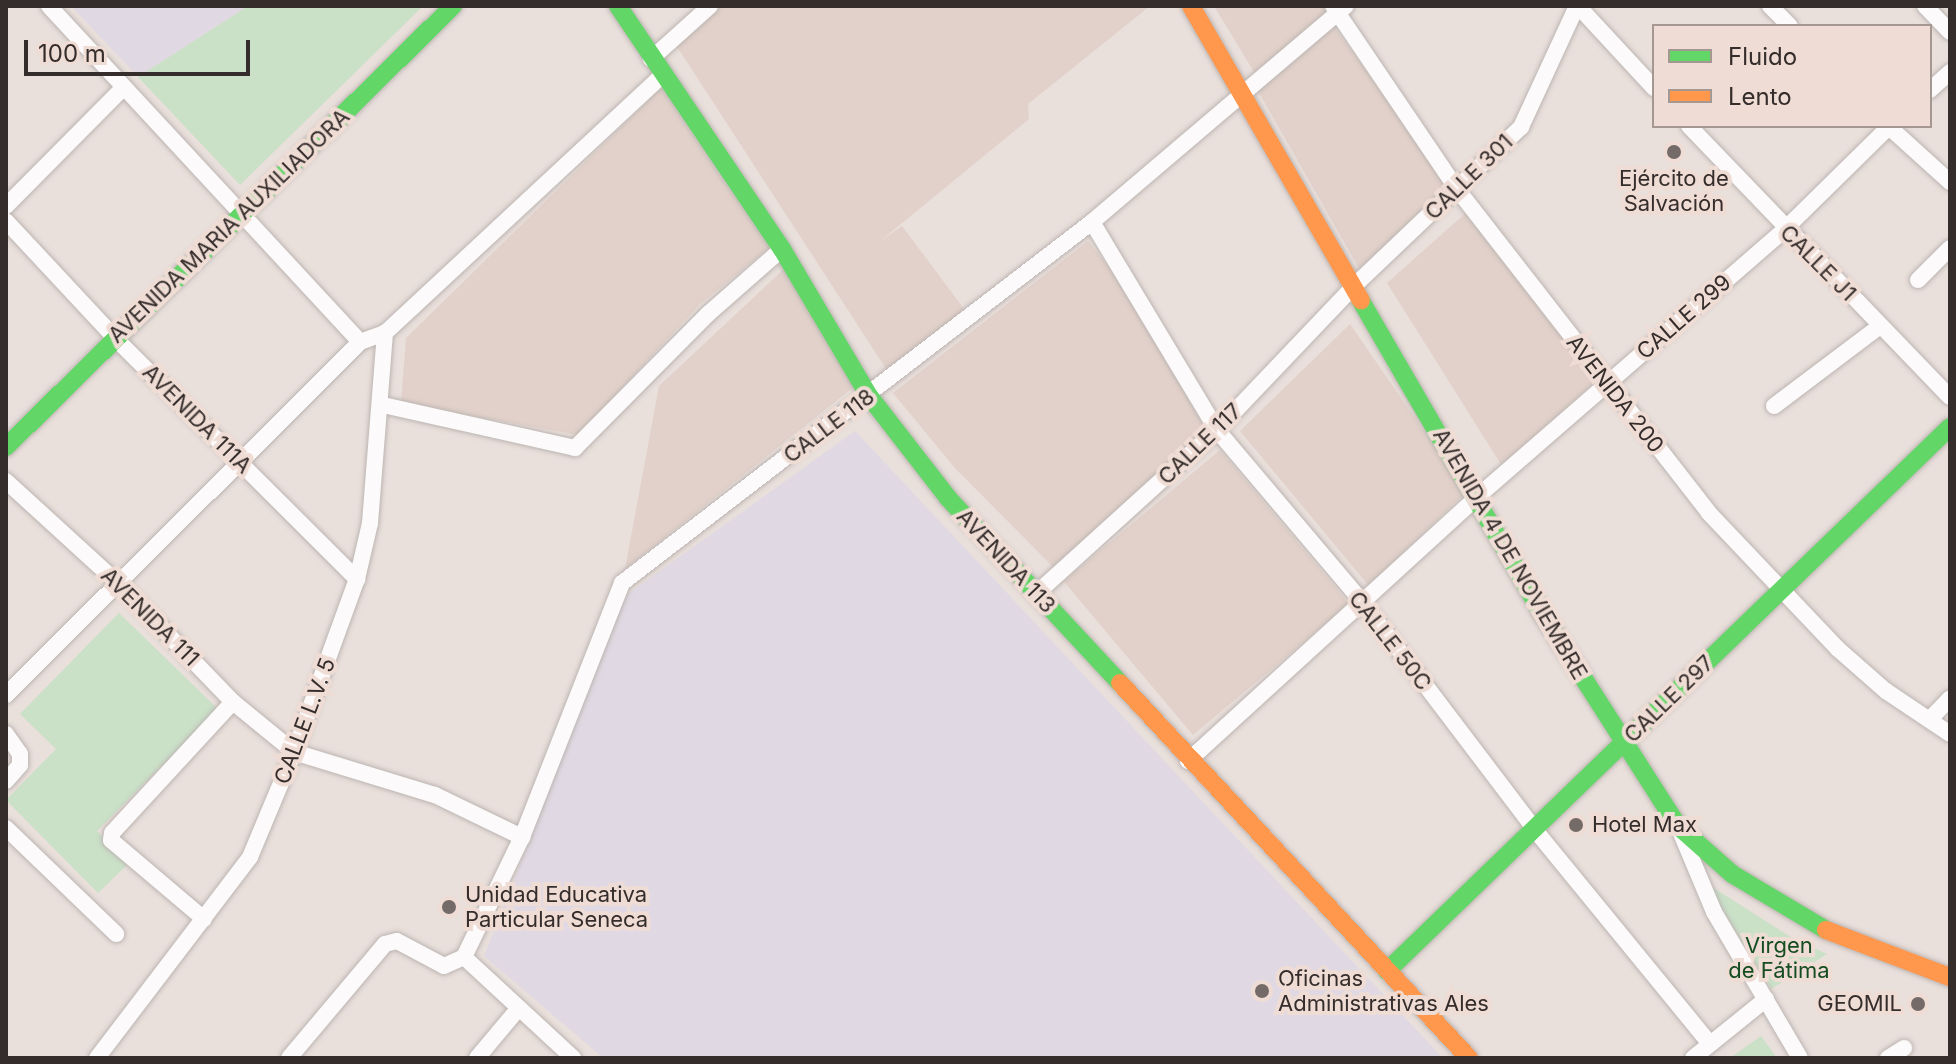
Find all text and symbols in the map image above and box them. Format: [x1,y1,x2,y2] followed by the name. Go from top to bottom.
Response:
[28,24,254,74] scale bar
[1652,24,1932,128] legend
[38,39,106,68] text: 100 m
[1728,42,1797,71] text: Fluido
[1728,82,1792,111] text: Lento
[103,104,355,348] street label: AVENIDA MARIA AUXILIADORA
[1420,129,1518,225] street label: CALLE 301
[1665,143,1683,161] marker: Ejército de Salvación
[1619,165,1729,216] place label: Ejército de Salvación
[1775,220,1861,306] street label: CALLE J1
[1632,269,1736,365] street label: CALLE 299
[1561,330,1669,458] street label: AVENIDA 200
[137,359,257,479] street label: AVENIDA 111A
[778,383,880,469] street label: CALLE 118
[1153,398,1247,490] street label: CALLE 117
[1427,424,1593,684] street label: AVENIDA 4 DE NOVIEMBRE
[951,504,1061,618] street label: AVENIDA 113
[95,562,205,672] street label: AVENIDA 111
[1343,586,1437,696] street label: CALLE 50C
[1619,650,1719,748] street label: CALLE 297
[269,654,341,788] street label: CALLE L.V. 5
[1592,812,1697,838] place label: Hotel Max
[1567,816,1585,834] marker: Hotel Max
[465,881,648,932] place label: Unidad Educativa Particular Seneca
[440,898,458,916] marker: Unidad Educativa Particular Seneca
[1728,932,1830,984] park label: Virgen de Fátima
[1278,965,1489,1016] place label: Oficinas Administrativas Ales
[1253,982,1271,1000] marker: Oficinas Administrativas Ales
[1817,991,1902,1017] place label: GEOMIL
[1909,995,1927,1013] marker: GEOMIL

